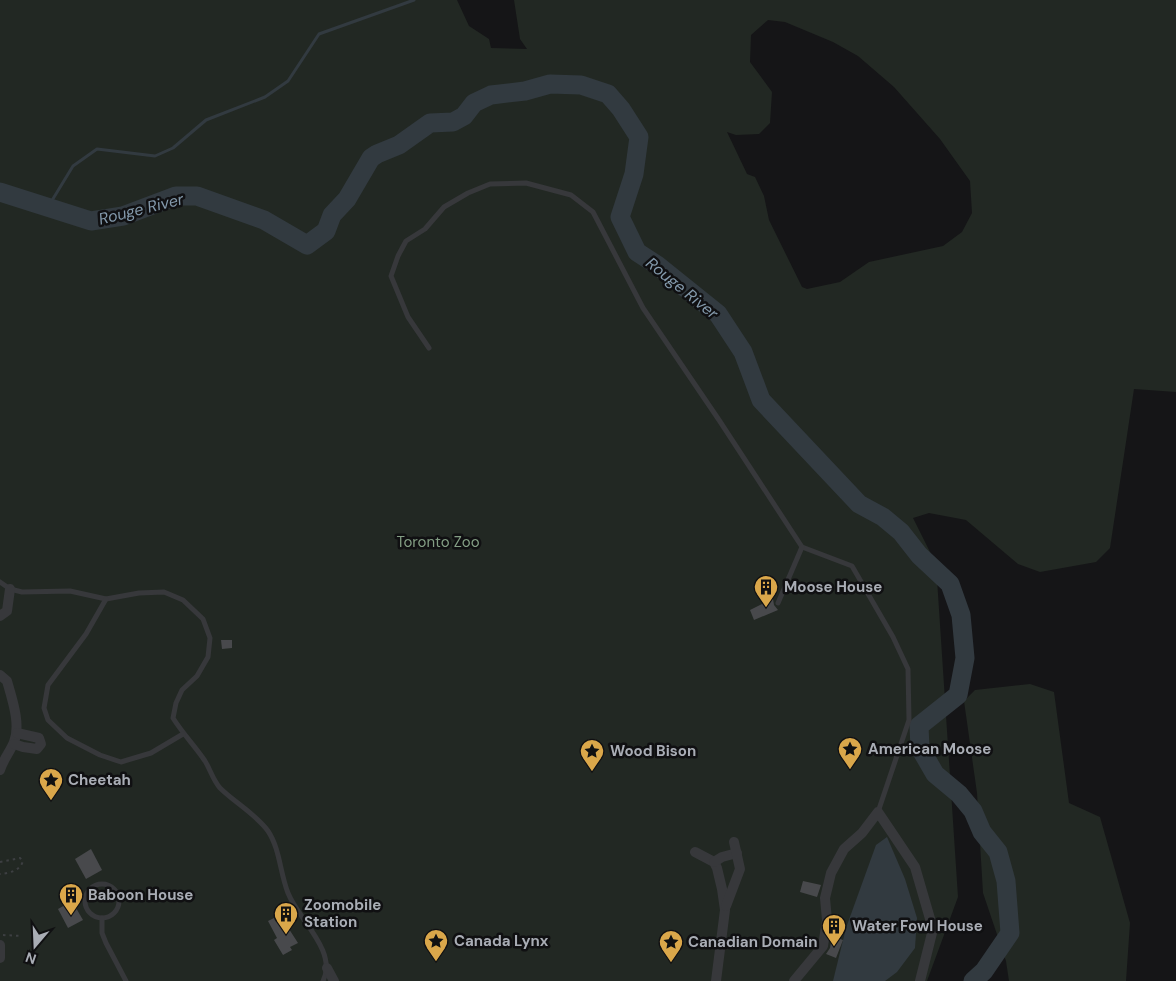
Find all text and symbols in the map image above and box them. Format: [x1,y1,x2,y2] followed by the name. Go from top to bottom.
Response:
[96,188,187,230] water label: Rouge River
[642,252,723,324] water label: Rouge River
[396,532,480,552] park label: Toronto Zoo
[753,574,779,608] building icon: Moose House
[784,577,882,597] place label: Moose House
[837,736,863,770] place icon: American Moose
[579,738,605,772] place icon: Wood Bison
[868,739,991,759] place label: American Moose
[610,741,696,761] place label: Wood Bison
[38,767,64,801] place icon: Cheetah
[68,770,131,790] place label: Cheetah
[58,882,84,916] building icon: Baboon House
[88,885,193,905] place label: Baboon House
[304,895,381,932] place label: Zoomobile Station
[273,901,299,935] building icon: Zoomobile Station
[821,913,847,947] building icon: Water Fowl House
[852,916,983,936] place label: Water Fowl House
[10,921,60,971] north arrow
[423,928,449,962] place icon: Canada Lynx
[658,929,684,963] place icon: Canadian Domain
[454,931,549,951] place label: Canada Lynx
[688,932,817,952] place label: Canadian Domain
[23,948,39,968] text: N

